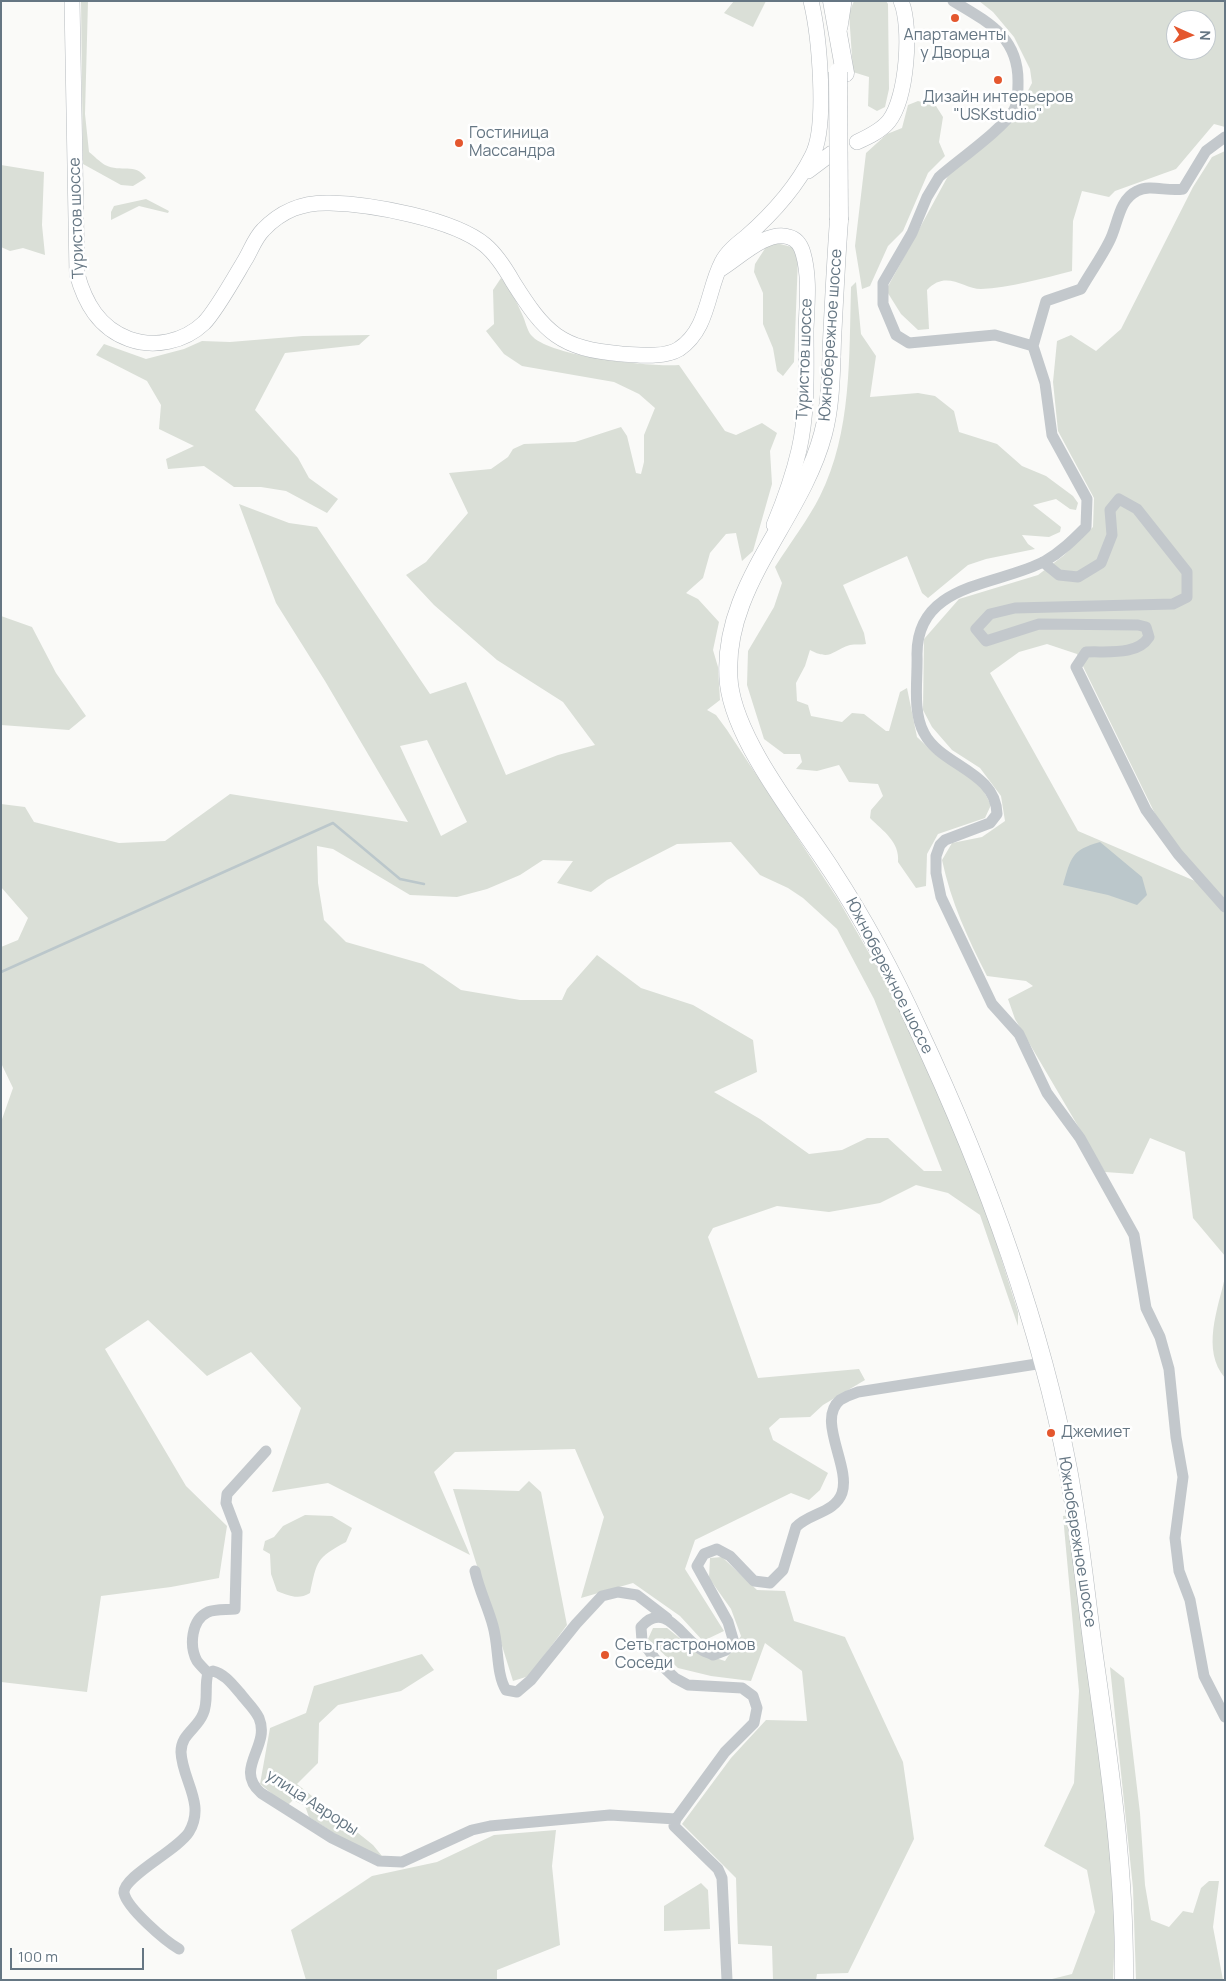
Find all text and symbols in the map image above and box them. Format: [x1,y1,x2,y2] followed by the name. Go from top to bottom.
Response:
[1166,10,1216,60] north arrow
[949,12,961,24] marker: Апартаменты у Дворца
[904,26,1006,64] place label: Апартаменты у Дворца
[1196,30,1215,41] text: N
[992,74,1004,86] marker: Дизайн интерьеров "USKstudio"
[923,88,1073,126] place label: Дизайн интерьеров "USKstudio"
[469,124,555,162] place label: Гостиница Массандра
[453,137,465,149] marker: Гостиница Массандра
[65,157,89,279] street label: Туристов шоссе
[815,248,847,422] street label: Южнобережное шоссе
[793,298,817,420] street label: Туристов шоссе
[841,895,937,1057] street label: Южнобережное шоссе
[1061,1423,1130,1443] place label: Джемиет
[1045,1427,1057,1439] marker: Джемиет
[1054,1455,1100,1629] street label: Южнобережное шоссе
[615,1636,755,1674] place label: Сеть гастрономов Соседи
[599,1649,611,1661] marker: Сеть гастрономов Соседи
[262,1766,362,1840] street label: улица Авроры
[12,1938,146,1970] scale bar
[18,1946,58,1967] text: 100 m

